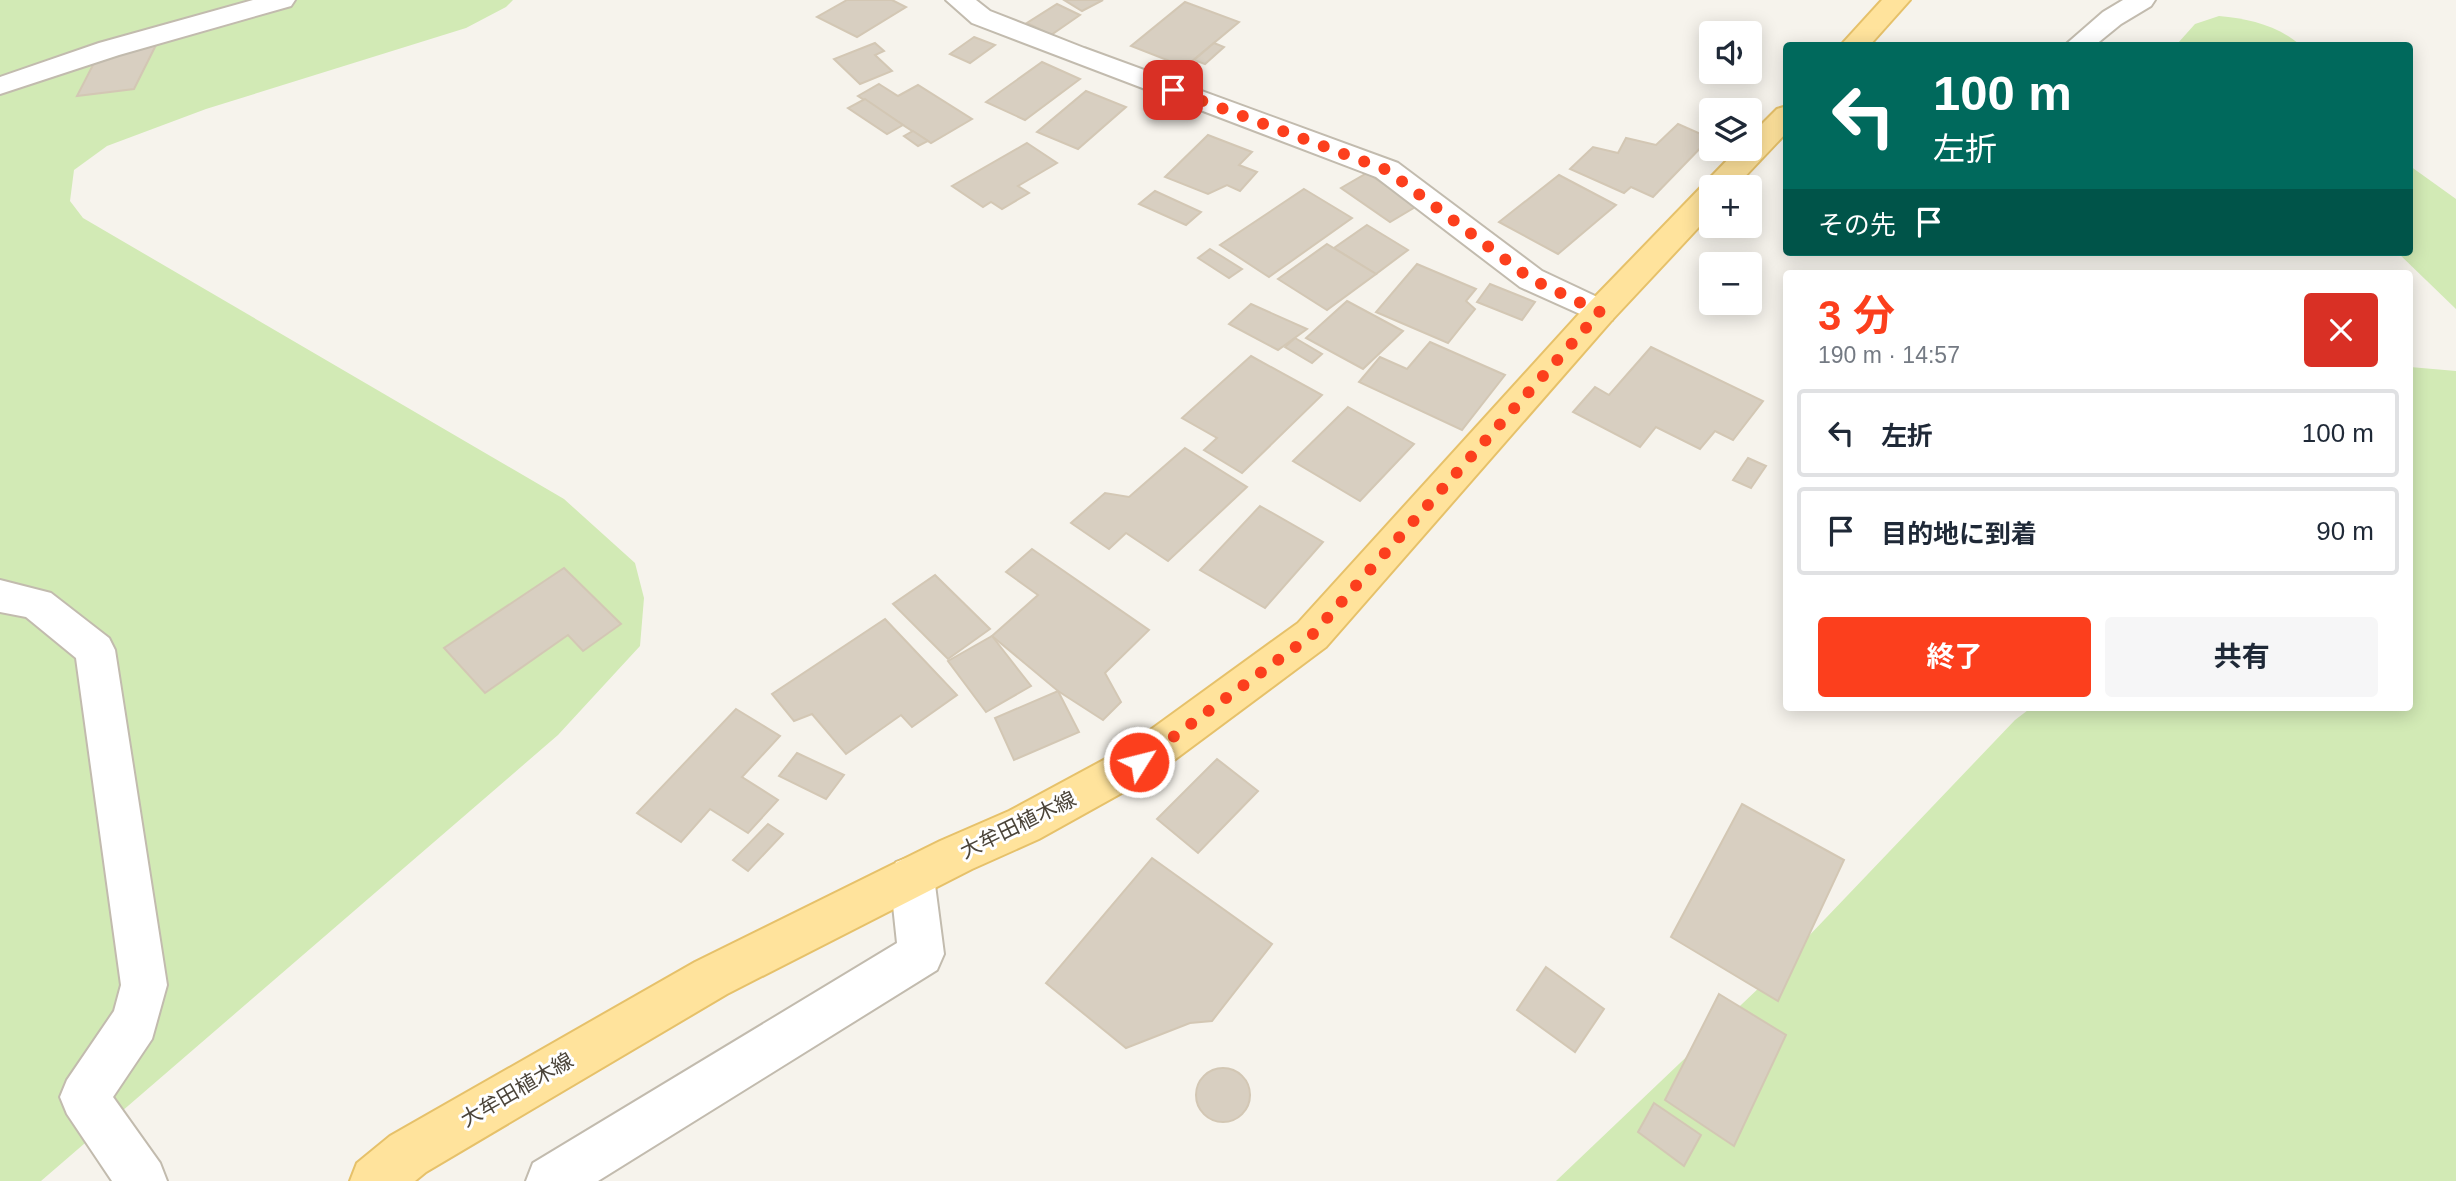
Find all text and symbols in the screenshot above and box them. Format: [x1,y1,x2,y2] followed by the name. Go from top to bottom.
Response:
[1699,21,1762,315] map controls
[1699,21,1762,84] button: sound
[1143,60,1203,120] pin
[1933,66,2072,120] text: 100 m
[1818,70,1909,161] icon: left
[1154,71,1192,109] icon: arrive
[1699,98,1762,161] button: layers
[1933,131,1997,167] text: 左折
[1699,175,1762,238] button: +
[1910,203,1948,241] icon: arrive
[1818,210,1896,240] text: その先
[1699,252,1762,315] button: −
[1818,292,1895,339] text: 3 分
[2304,293,2378,367] button: close
[1818,342,1960,368] text: 190 m · 14:57
[1822,414,1860,452] icon: left
[2302,418,2374,448] text: 100 m
[1881,421,1933,451] text: 左折
[1822,512,1860,550] icon: arrive
[2316,516,2374,546] text: 90 m
[1881,519,2037,549] text: 目的地に到着
[1818,617,2091,697] button: 終了
[2105,617,2378,697] button: 共有
[1102,725,1176,799] position arrow
[956,787,1079,863] street label: 大牟田植木線
[456,1048,577,1131] street label: 大牟田植木線

